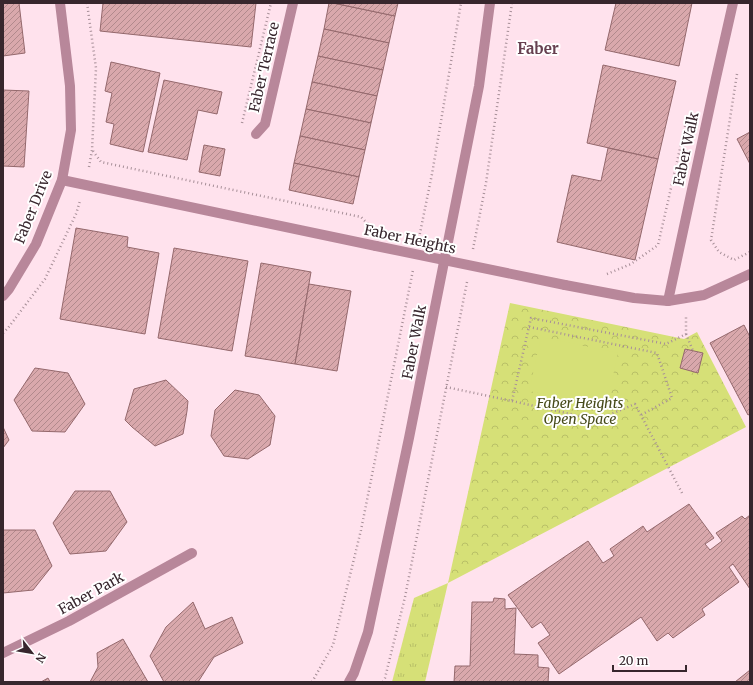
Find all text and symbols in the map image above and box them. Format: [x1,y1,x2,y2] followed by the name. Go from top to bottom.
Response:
[245,20,283,114] street label: Faber Terrace
[517,39,559,58] district label: Faber
[669,110,703,188] street label: Faber Walk
[10,168,56,246] street label: Faber Drive
[362,220,458,258] street label: Faber Heights
[398,303,430,381] street label: Faber Walk
[536,394,624,428] park label: Faber Heights Open Space
[55,568,127,618] street label: Faber Park
[12,633,52,673] north arrow
[613,647,686,673] scale bar
[32,651,49,666] text: N
[619,653,648,668] text: 20 m

